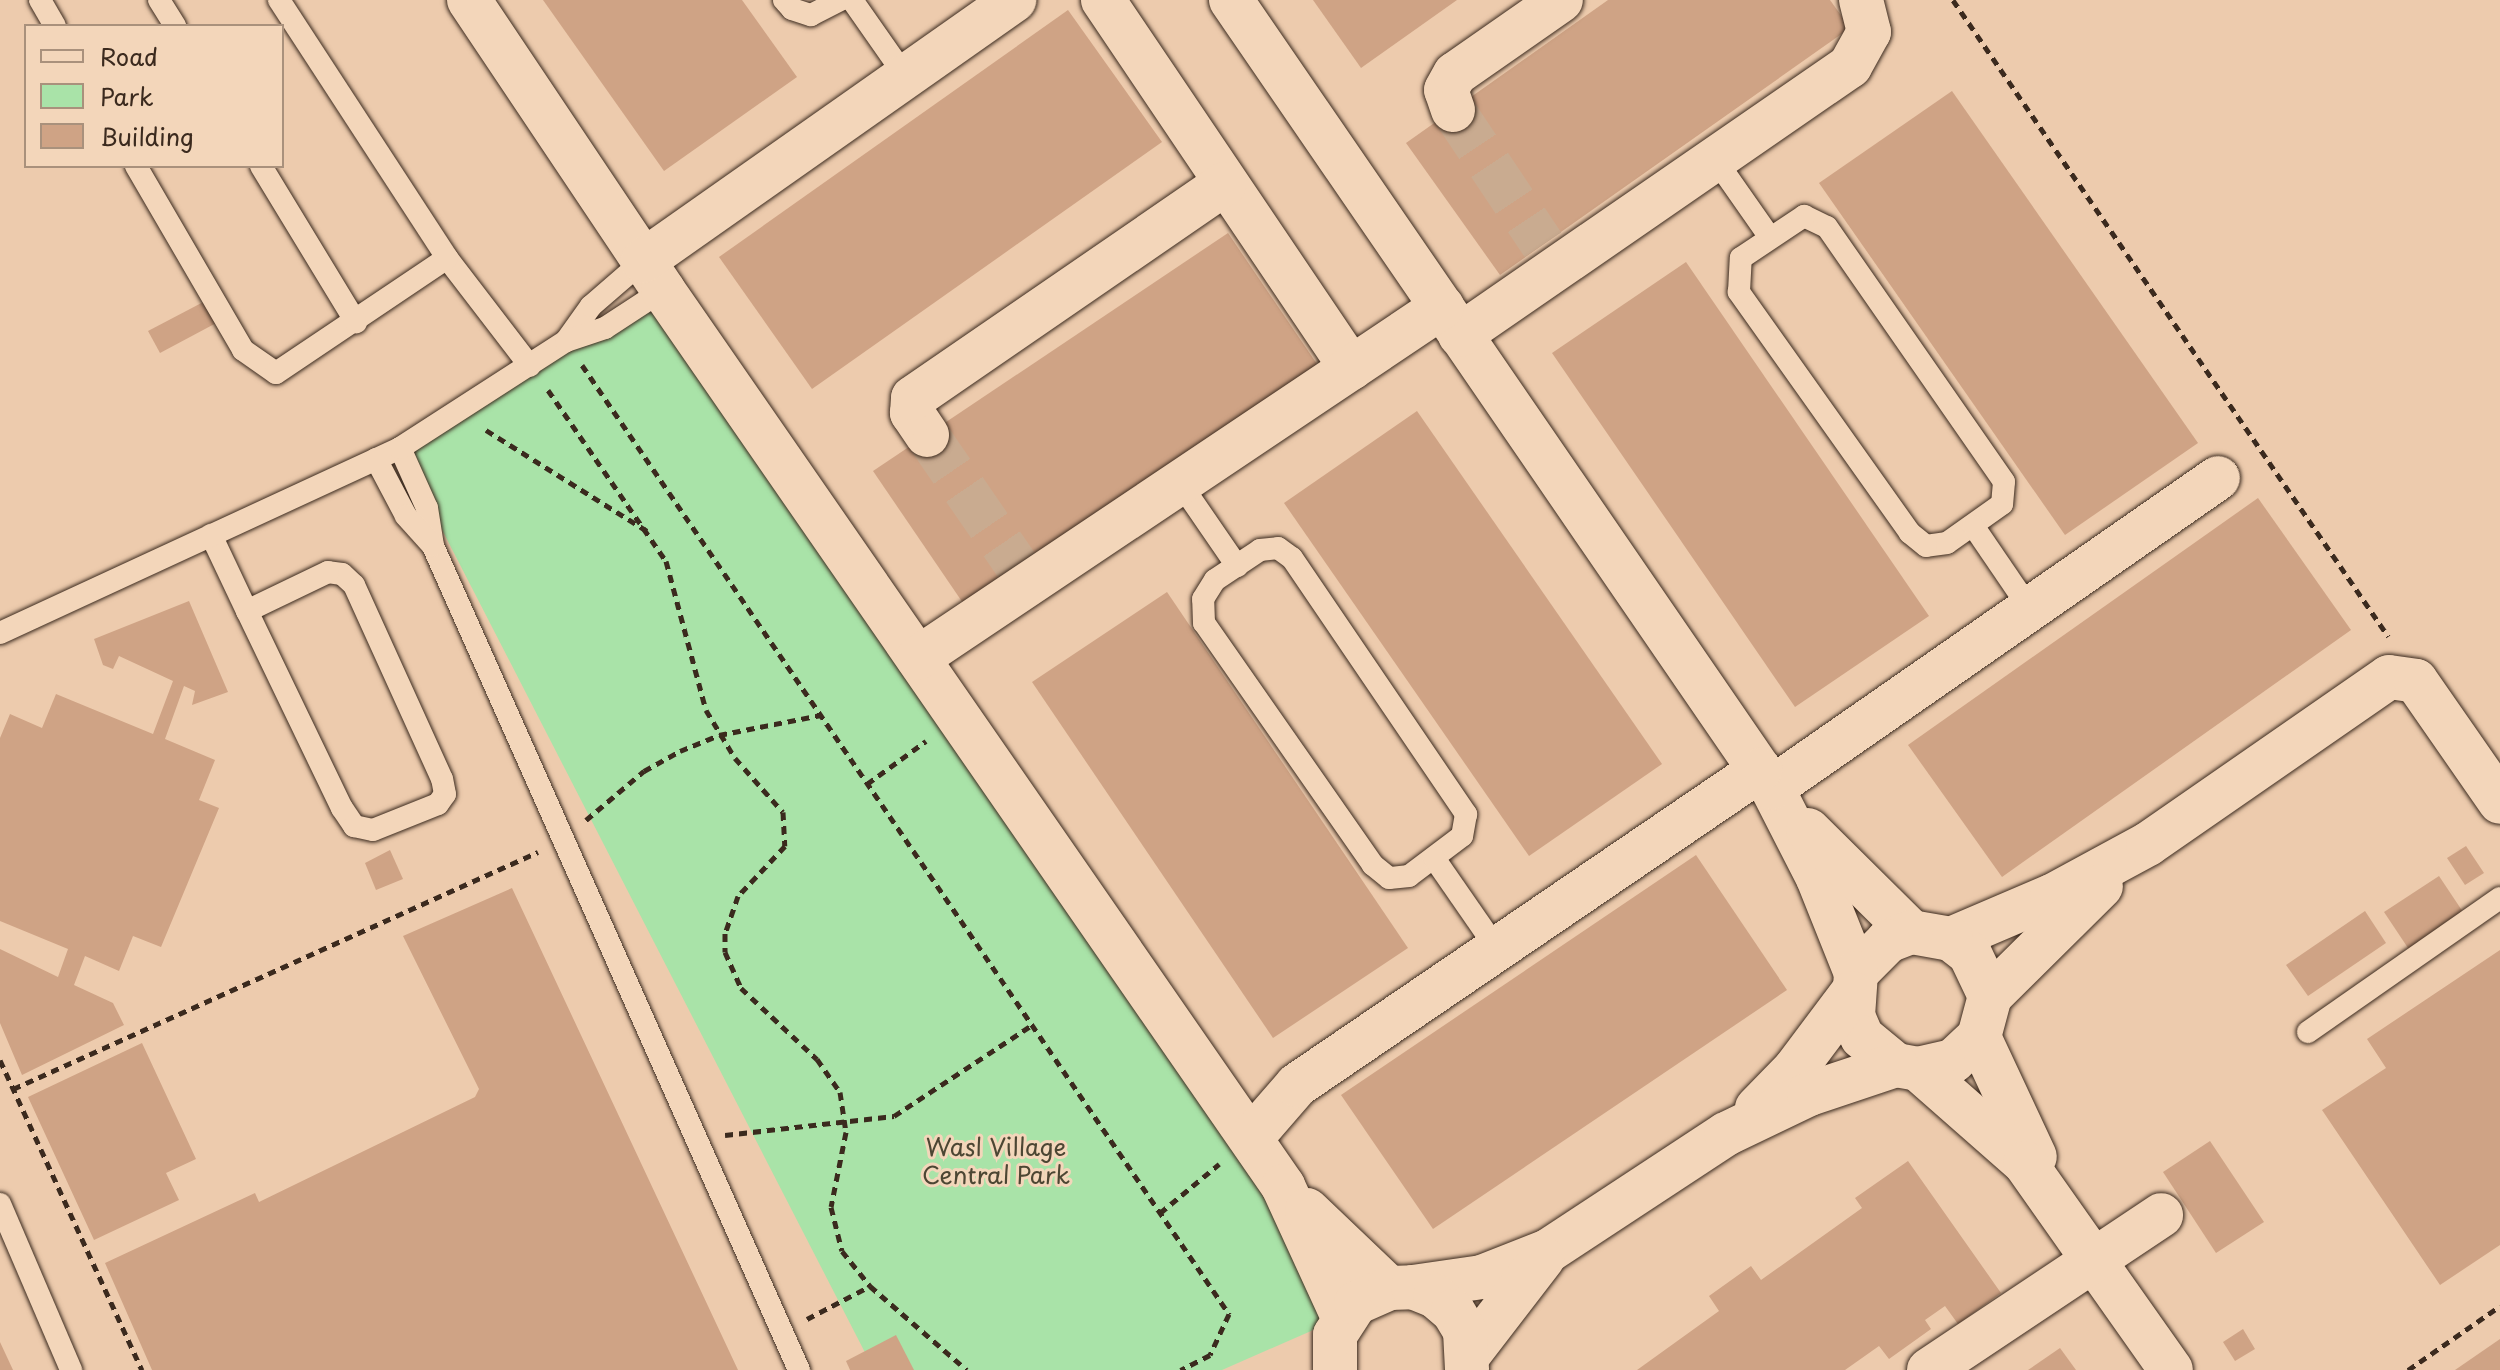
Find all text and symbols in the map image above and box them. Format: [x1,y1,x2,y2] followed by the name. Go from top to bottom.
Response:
[24,24,284,168] legend
[100,38,158,74] text: Road
[100,78,154,114] text: Park
[100,118,194,154] text: Building
[922,1133,1070,1189] park label: Wasl Village Central Park

